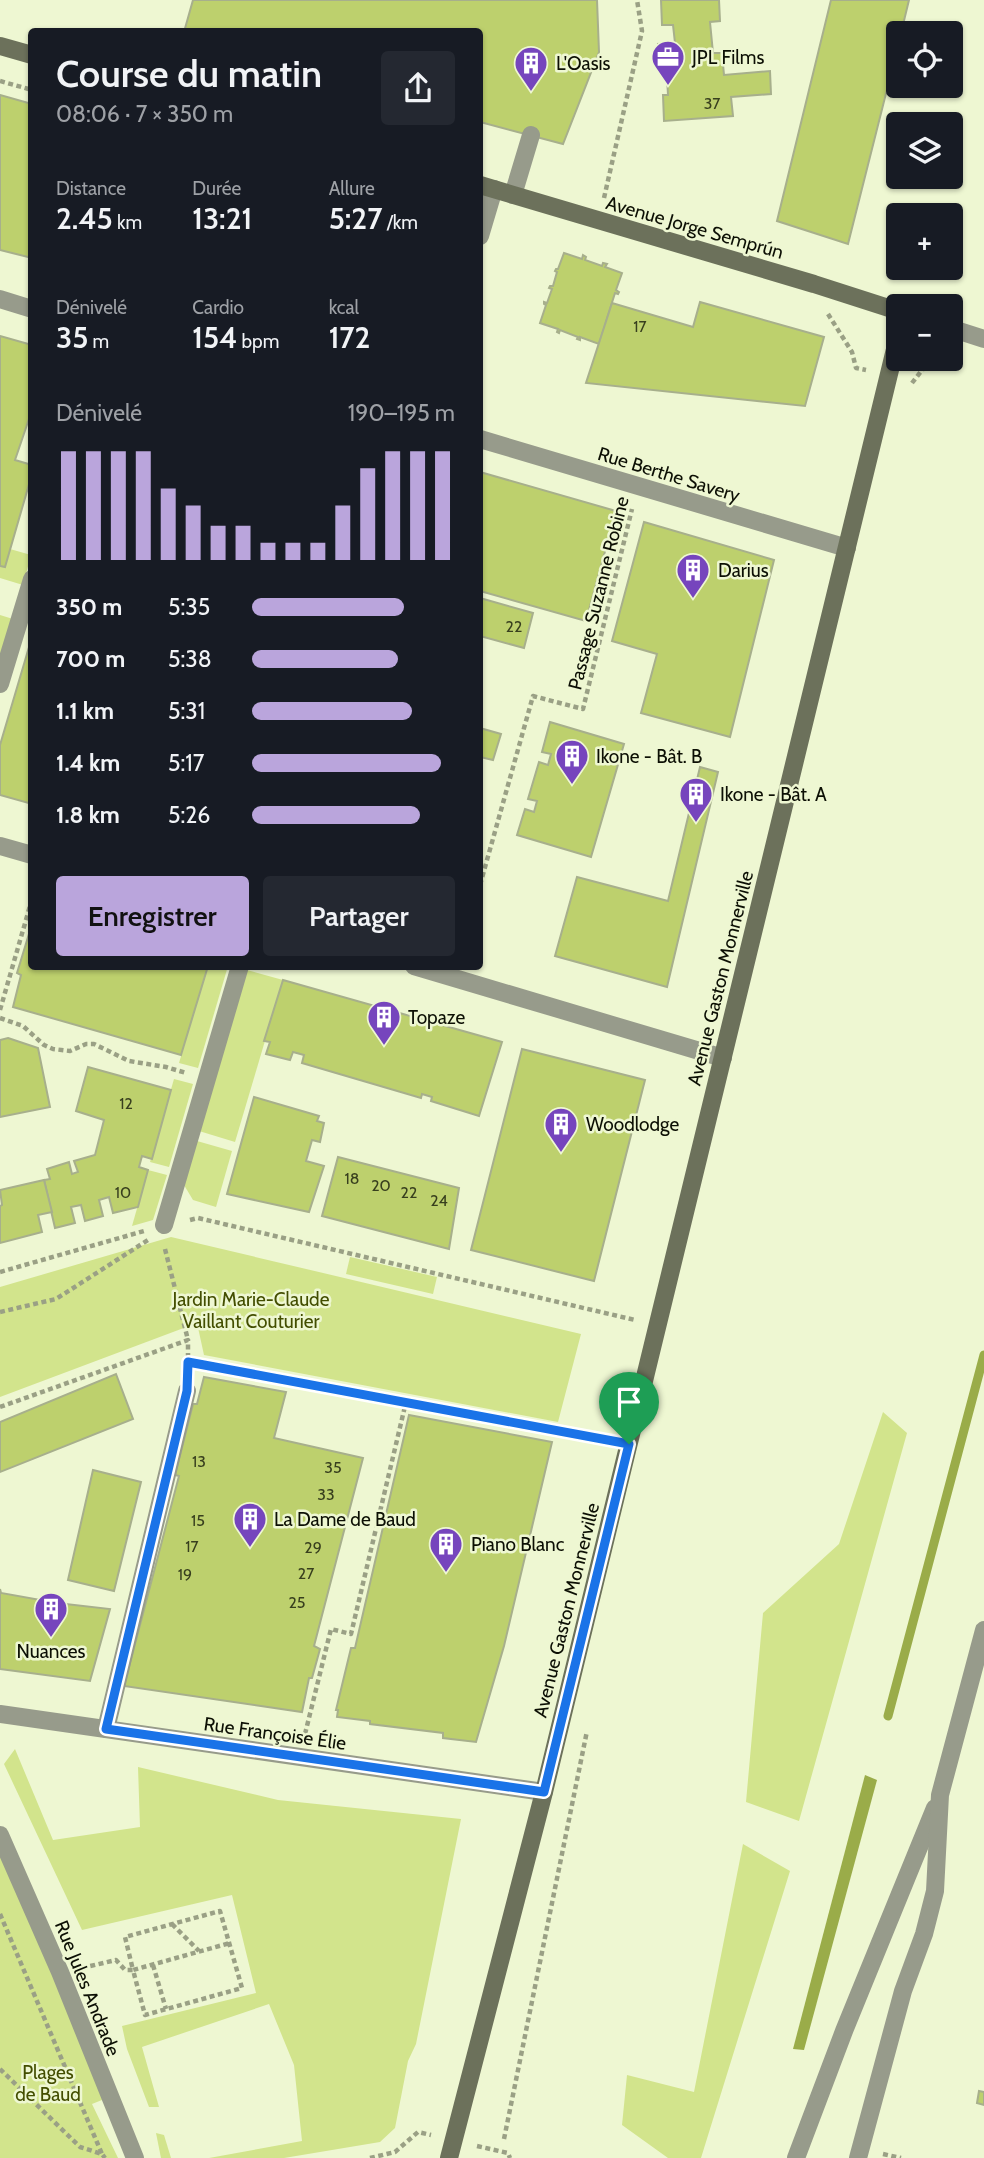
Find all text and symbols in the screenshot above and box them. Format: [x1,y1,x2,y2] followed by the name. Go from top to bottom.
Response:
[886,21,963,371] map controls
[886,21,963,98] button: locate
[649,38,687,87] office icon: JPL Films
[512,44,550,93] building icon: L'Oasis
[691,46,764,69] place label: JPL Films
[56,50,322,97] text: Course du matin
[381,51,455,125] button: share
[556,52,611,75] place label: L'Oasis
[704,94,720,113] house number: 37
[56,100,233,128] text: 08:06 · 7 × 350 m
[886,112,963,189] button: layers
[56,177,126,200] text: Distance
[192,177,241,200] text: Durée
[329,177,375,200] text: Allure
[603,191,786,264] street label: Avenue Jorge Semprún
[56,200,113,237] text: 2.45
[192,200,252,237] text: 13:21
[329,200,382,237] text: 5:27
[886,203,963,280] button: +
[113,211,142,234] text: km
[382,211,418,234] text: /km
[886,294,963,371] button: −
[56,296,127,319] text: Dénivelé
[192,296,244,319] text: Cardio
[329,296,359,319] text: kcal
[633,317,647,336] house number: 17
[56,319,88,356] text: 35
[192,319,237,356] text: 154
[329,319,370,356] text: 172
[88,330,109,353] text: m
[237,330,279,353] text: bpm
[56,399,142,427] text: Dénivelé
[348,399,455,427] text: 190–195 m
[595,442,743,507] street label: Rue Berthe Savery
[563,494,634,692] street label: Passage Suzanne Robine
[674,551,712,600] building icon: Darius
[718,559,769,582] place label: Darius
[56,593,122,621] text: 350 m
[168,593,210,621] text: 5:35
[506,617,522,636] house number: 22
[56,645,125,673] text: 700 m
[168,645,212,673] text: 5:38
[56,697,114,725] text: 1.1 km
[168,697,205,725] text: 5:31
[553,737,591,786] building icon: Ikone - Bât. B
[596,745,702,768] place label: Ikone - Bât. B
[56,749,120,777] text: 1.4 km
[168,749,204,777] text: 5:17
[677,775,715,824] building icon: Ikone - Bât. A
[720,783,827,806] place label: Ikone - Bât. A
[56,801,120,829] text: 1.8 km
[168,801,210,829] text: 5:26
[683,868,758,1088] street label: Avenue Gaston Monnerville
[56,876,249,956] button: Enregistrer
[263,876,455,956] button: Partager
[365,998,403,1047] building icon: Topaze
[408,1006,466,1029] place label: Topaze
[119,1094,133,1113] house number: 12
[542,1105,580,1154] building icon: Woodlodge
[586,1113,680,1136] place label: Woodlodge
[345,1169,359,1188] house number: 18
[371,1176,391,1195] house number: 20
[115,1183,131,1202] house number: 10
[401,1183,417,1202] house number: 22
[430,1191,448,1210] house number: 24
[172,1288,330,1333] park label: Jardin Marie-Claude Vaillant Couturier
[599,1372,659,1444] pin
[610,1383,648,1421] icon: arrive
[192,1452,206,1471] house number: 13
[324,1458,342,1477] house number: 35
[317,1485,335,1504] house number: 33
[231,1500,269,1549] building icon: La Dame de Baud
[529,1500,604,1720] street label: Avenue Gaston Monnerville
[274,1508,416,1531] place label: La Dame de Baud
[191,1511,205,1530] house number: 15
[427,1525,465,1574] building icon: Piano Blanc
[471,1533,565,1556] place label: Piano Blanc
[185,1537,199,1556] house number: 17
[304,1538,322,1557] house number: 29
[298,1564,314,1583] house number: 27
[178,1565,192,1584] house number: 19
[32,1590,70,1639] building icon: Nuances
[288,1593,306,1612] house number: 25
[17,1640,86,1663] place label: Nuances
[202,1711,348,1755] street label: Rue Françoise Élie
[50,1917,125,2060] street label: Rue Jules Andrade
[15,2061,81,2106] park label: Plages de Baud

